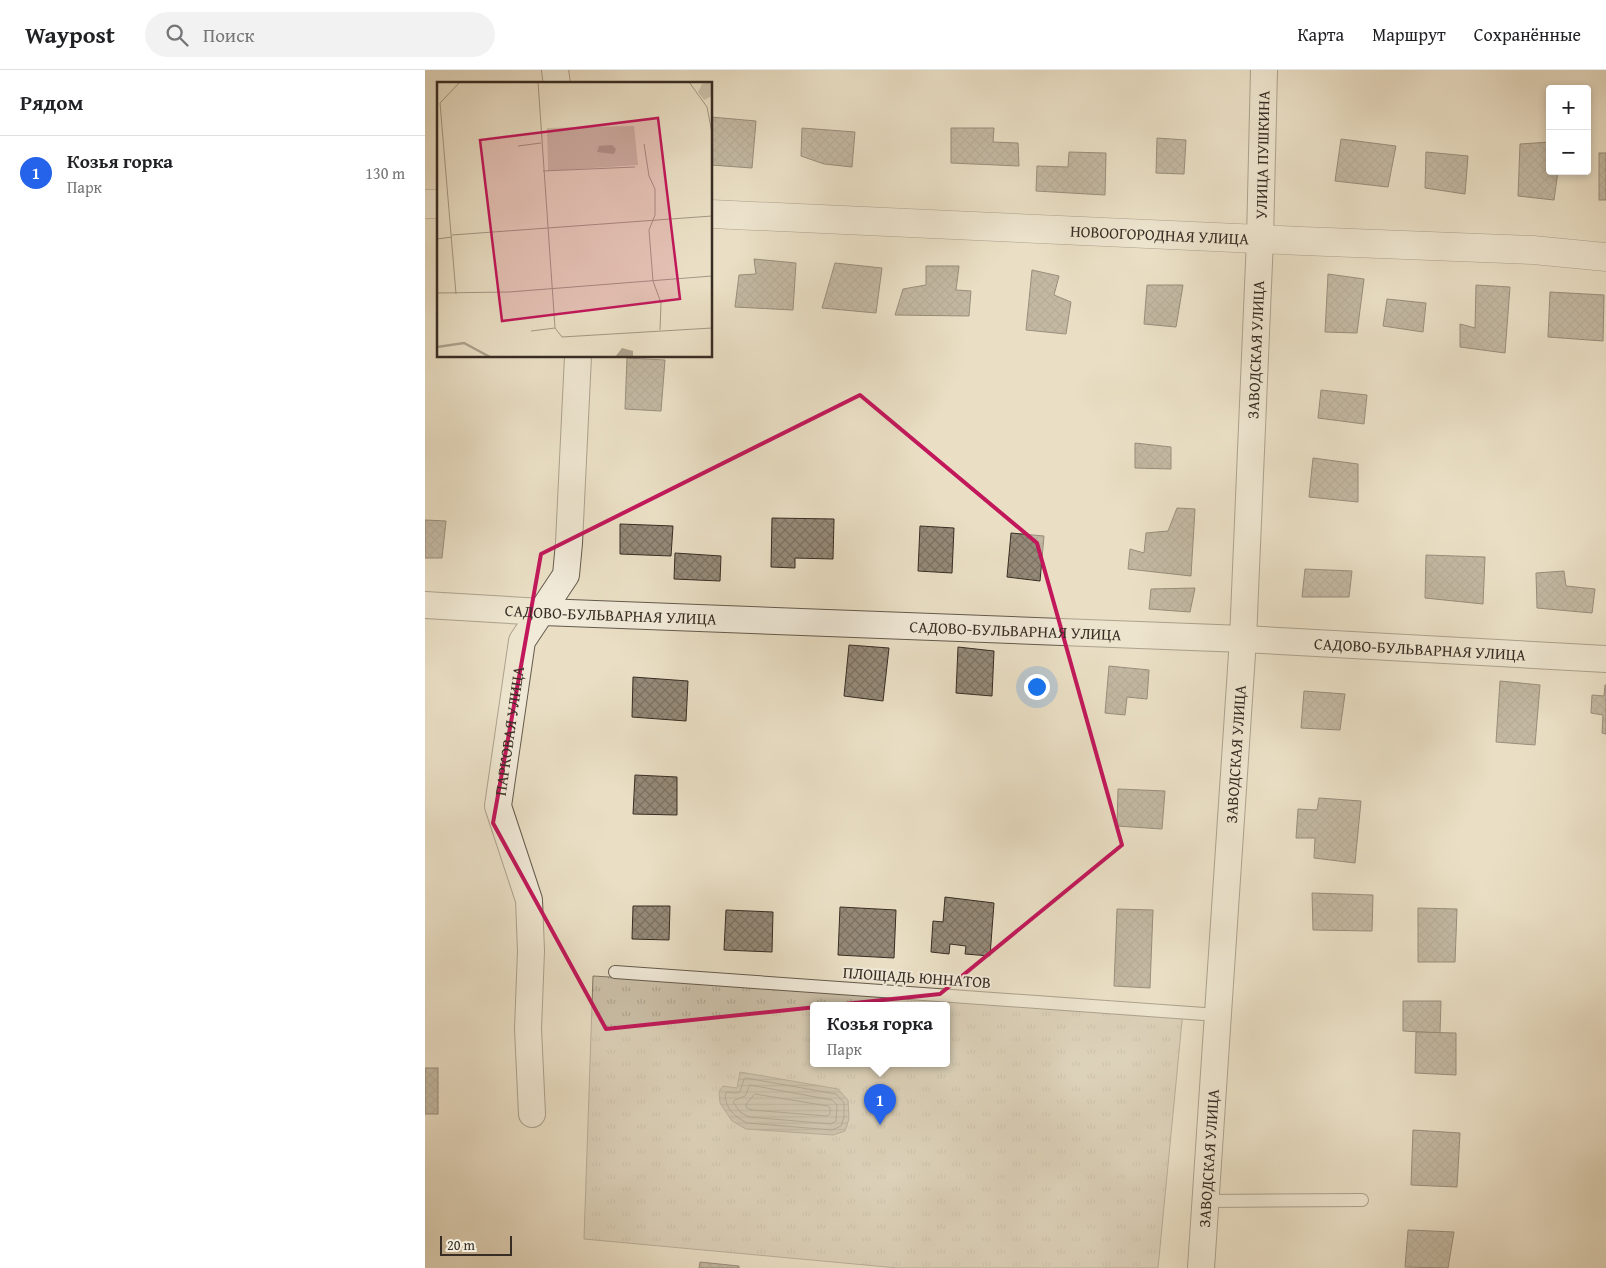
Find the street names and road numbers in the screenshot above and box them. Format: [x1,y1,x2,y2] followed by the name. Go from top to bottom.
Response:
[1248,90,1276,219] street label: УЛИЦА ПУШКИНА
[1070,218,1250,251] street label: НОВООГОРОДНАЯ УЛИЦА
[1240,279,1270,420] street label: ЗАВОДСКАЯ УЛИЦА
[504,598,717,631] street label: САДОВО-БУЛЬВАРНАЯ УЛИЦА
[909,614,1122,646] street label: САДОВО-БУЛЬВАРНАЯ УЛИЦА
[1314,631,1527,667] street label: САДОВО-БУЛЬВАРНАЯ УЛИЦА
[488,664,530,797] street label: ПАРКОВАЯ УЛИЦА
[1219,684,1252,824] street label: ЗАВОДСКАЯ УЛИЦА
[842,960,992,994] street label: ПЛОЩАДЬ ЮННАТОВ
[1192,1088,1225,1228] street label: ЗАВОДСКАЯ УЛИЦА

